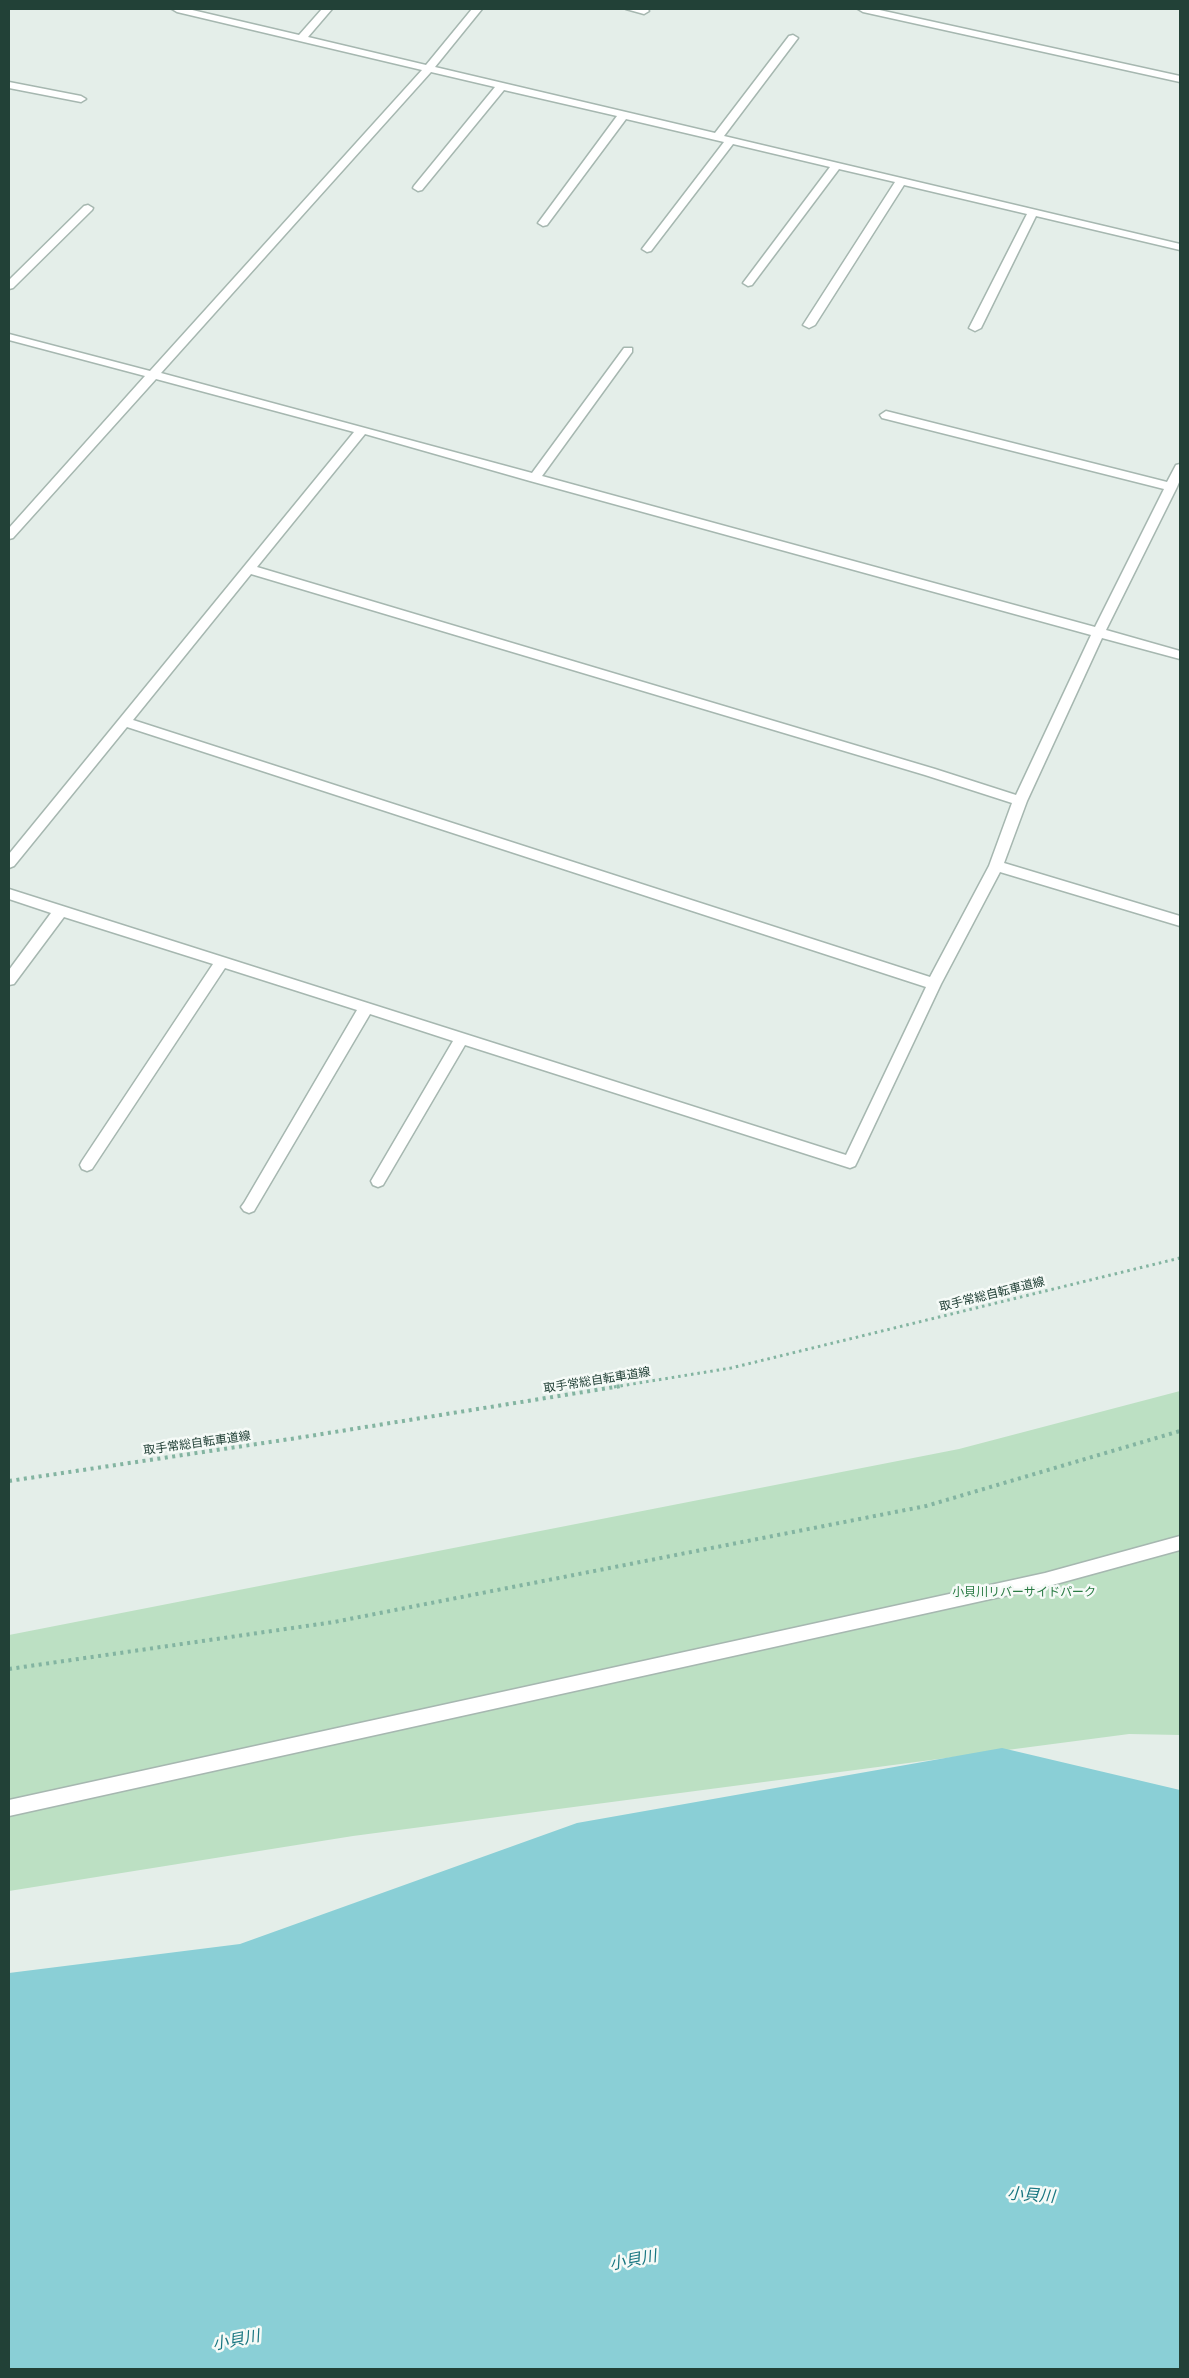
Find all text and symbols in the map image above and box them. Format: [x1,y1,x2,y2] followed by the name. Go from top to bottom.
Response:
[938,1274,1046,1314] street label: 取手常総自転車道線
[543,1364,651,1396] street label: 取手常総自転車道線
[143,1428,251,1458] street label: 取手常総自転車道線
[952,1585,1096,1599] park label: 小貝川リバーサイドパーク
[1006,2184,1056,2206] water label: 小貝川
[608,2246,658,2274] water label: 小貝川
[211,2326,261,2354] water label: 小貝川

